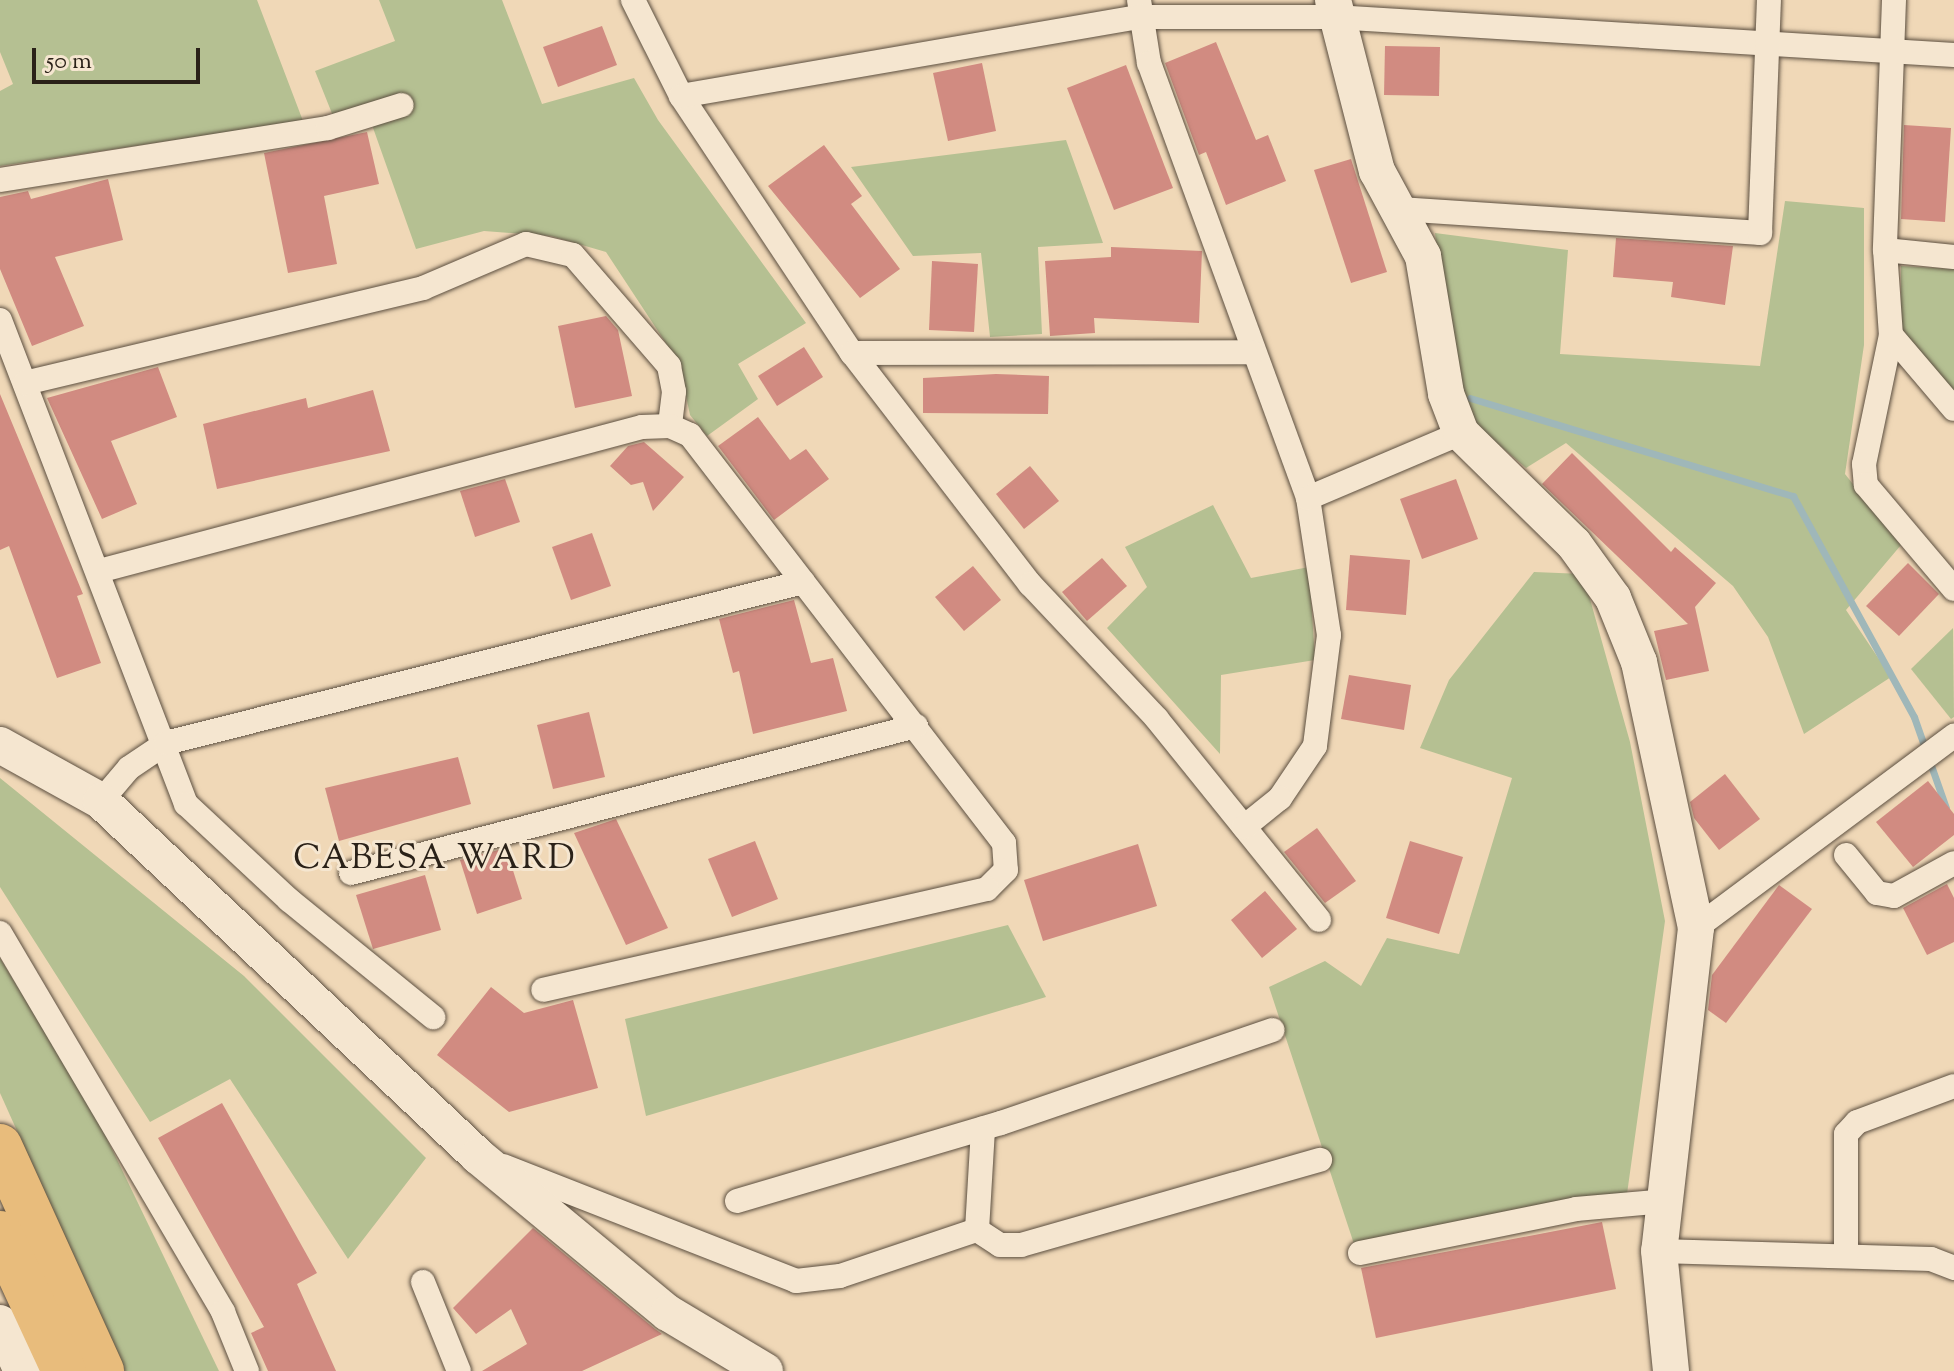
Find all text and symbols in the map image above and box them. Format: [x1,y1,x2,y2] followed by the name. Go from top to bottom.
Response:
[36,32,204,82] scale bar
[46,45,92,79] text: 50 m
[293,840,577,880] district label: CABESA WARD

